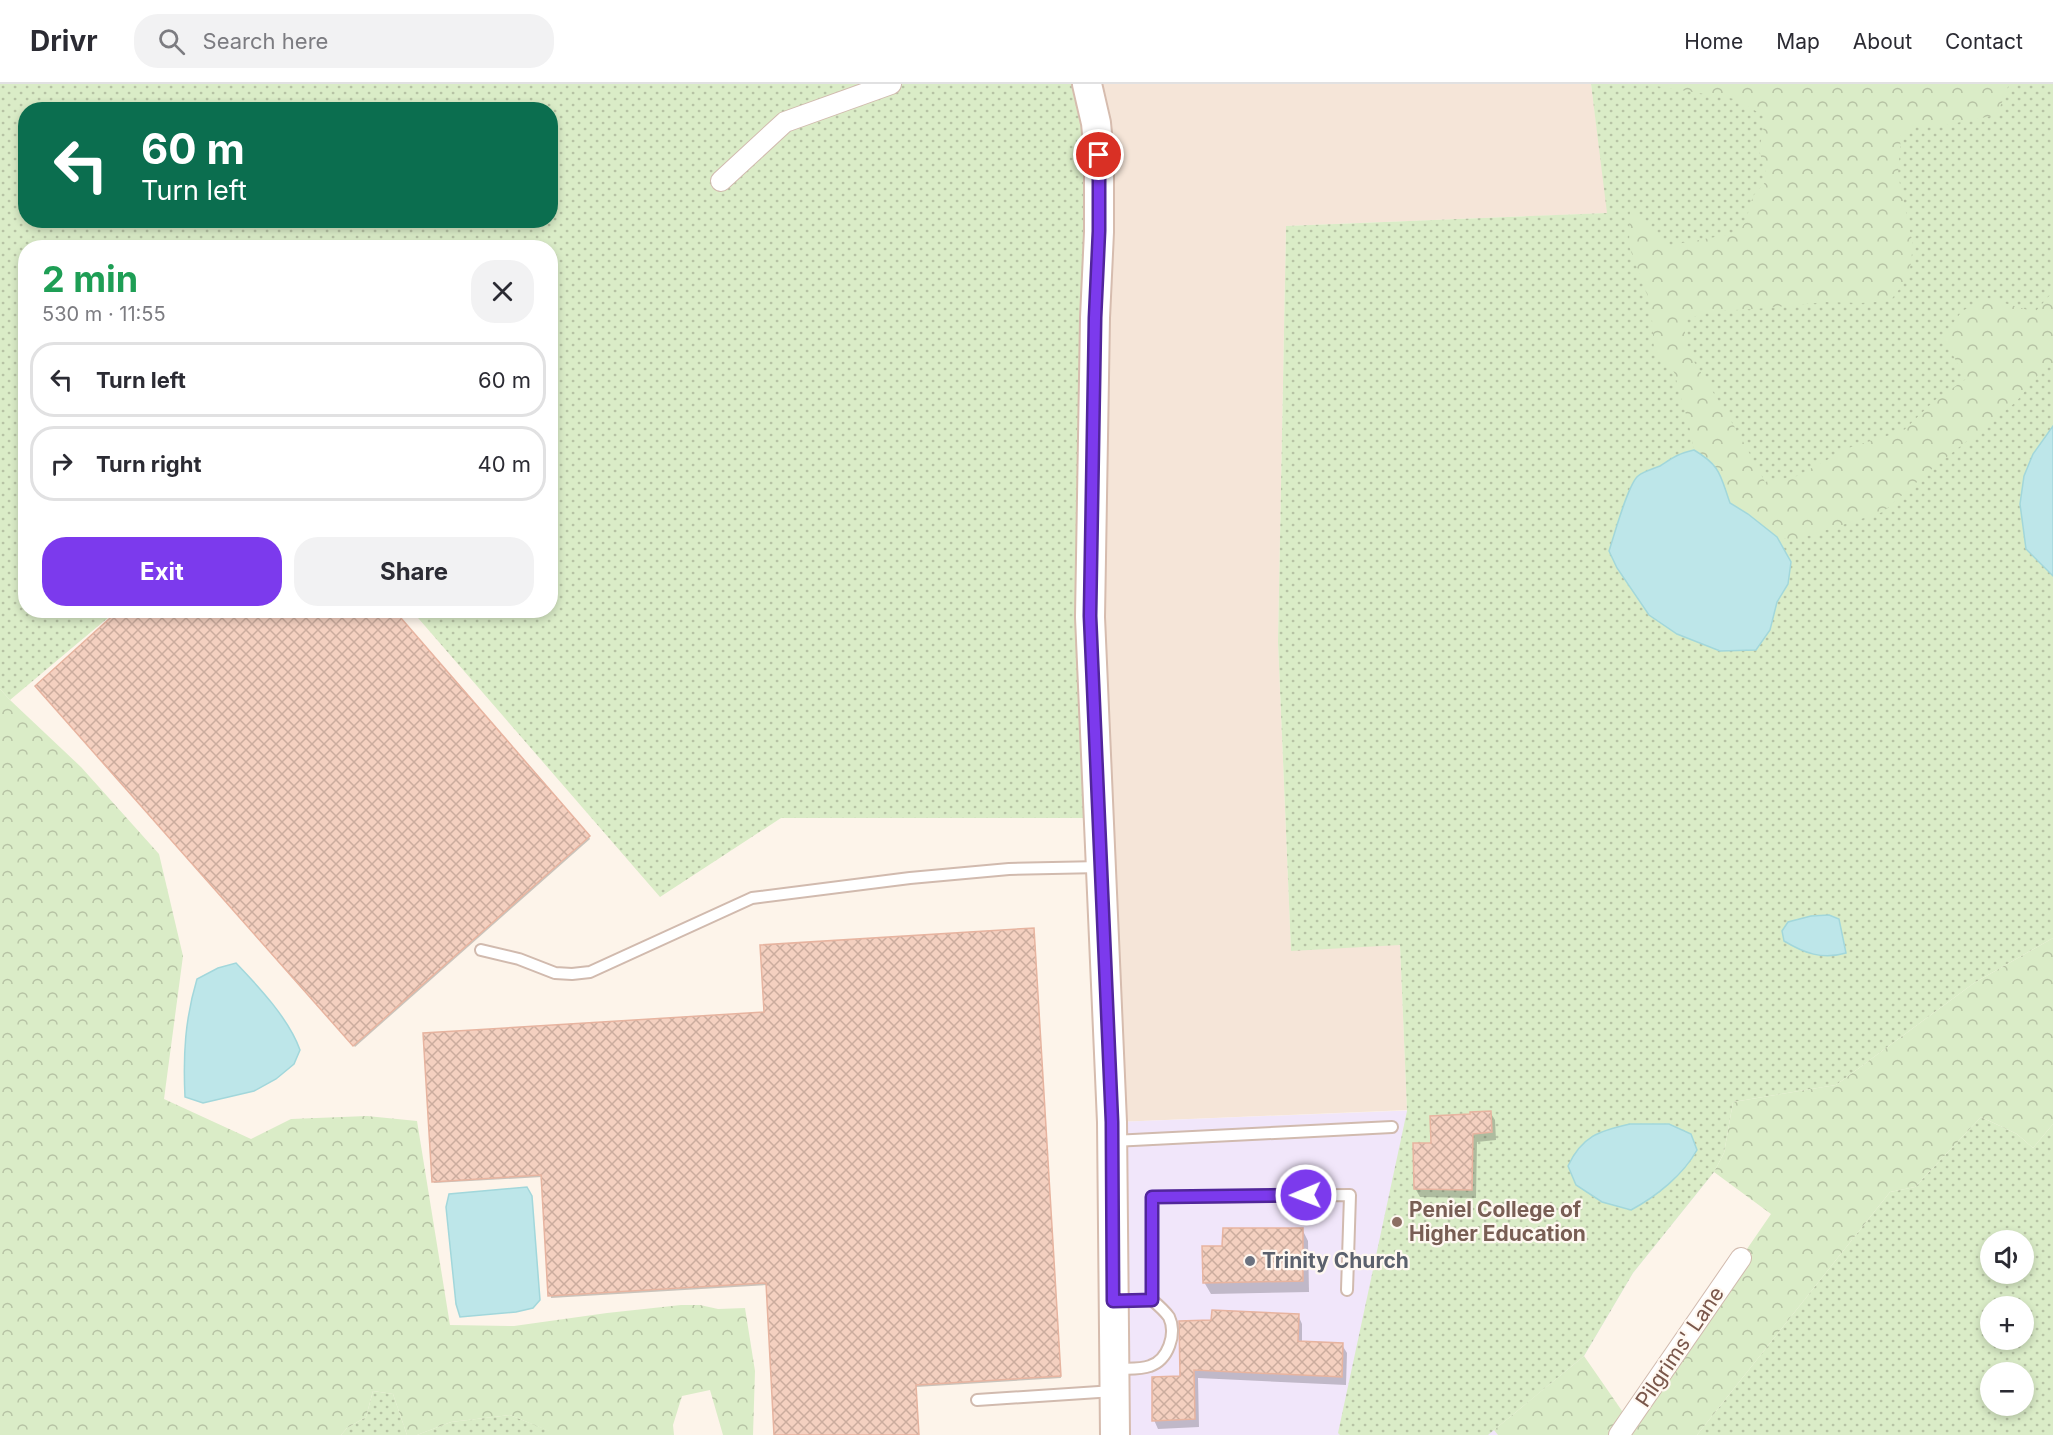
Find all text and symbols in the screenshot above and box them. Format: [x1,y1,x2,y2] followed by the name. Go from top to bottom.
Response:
[134,14,554,68] search box
[30,24,98,58] text: Drivr
[155,25,188,58] icon: search
[203,28,328,54] text: Search here
[1684,29,1743,54] text: Home
[1776,29,1820,54] text: Map
[1853,29,1912,54] text: About
[1945,29,2023,54] text: Contact
[141,123,245,174] text: 60 m
[42,126,120,204] icon: left
[1073,129,1124,180] pin
[1082,138,1115,171] icon: arrive
[141,174,247,207] text: Turn left
[42,257,138,301] text: 2 min
[471,260,534,323] button: close
[42,302,166,326] text: 530 m · 11:55
[45,363,78,396] icon: left
[96,367,186,393] text: Turn left
[478,367,531,393] text: 60 m
[45,447,78,480] icon: right
[96,451,202,477] text: Turn right
[477,451,531,477] text: 40 m
[42,537,282,606] button: Exit
[294,537,534,606] button: Share
[1274,1163,1338,1227] position arrow
[1409,1197,1586,1246] place label: Peniel College of Higher Education
[1390,1215,1404,1229] marker: Peniel College of Higher Education
[1980,1230,2034,1416] map controls
[1980,1230,2034,1284] button: sound
[1262,1248,1409,1273] place label: Trinity Church
[1243,1254,1257,1268] marker: Trinity Church
[1630,1282,1729,1412] street label: Pilgrims' Lane
[1980,1296,2034,1350] button: +
[1980,1362,2034,1416] button: −

